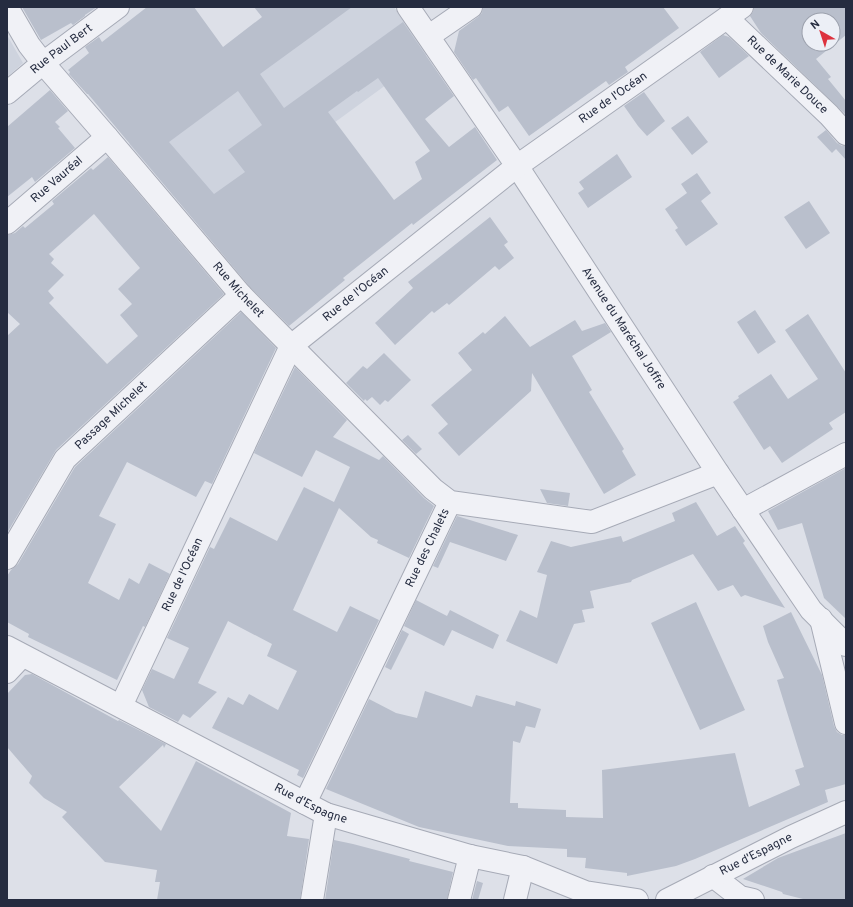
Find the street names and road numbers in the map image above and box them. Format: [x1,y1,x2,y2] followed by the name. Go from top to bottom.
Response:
[27,21,96,78] street label: Rue Paul Bert
[743,33,831,118] street label: Rue de Marie Douce
[576,68,651,128] street label: Rue de l'Océan
[28,153,86,207] street label: Rue Vauréal
[209,259,267,321] street label: Rue Michelet
[320,263,392,326] street label: Rue de l'Océan
[577,264,669,393] street label: Avenue du Maréchal Joffre
[72,378,151,454] street label: Passage Michelet
[402,506,454,590] street label: Rue des Chalets
[159,535,207,614] street label: Rue de l'Océan
[271,780,349,828] street label: Rue d'Espagne
[717,830,795,880] street label: Rue d'Espagne

